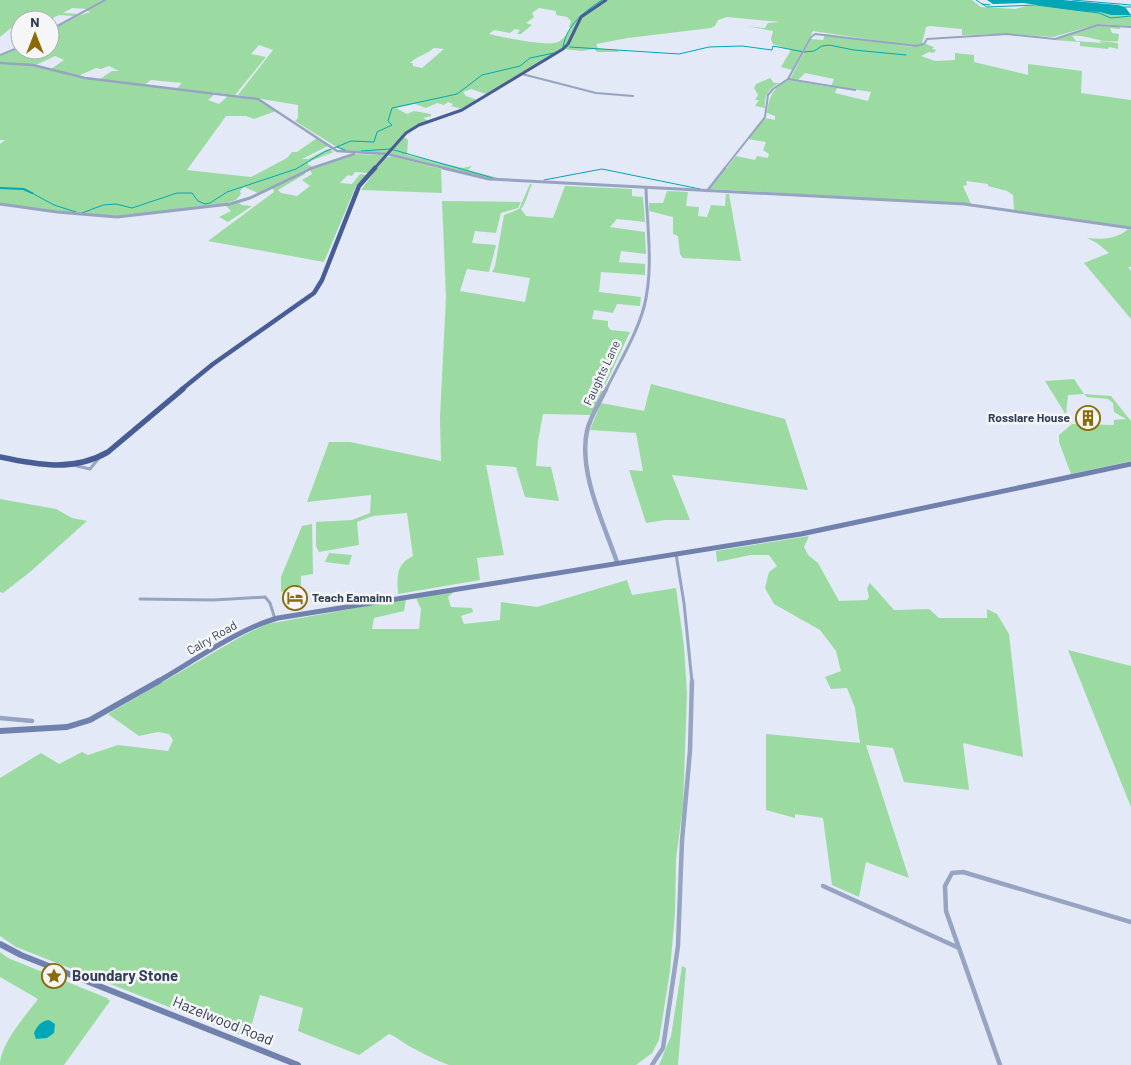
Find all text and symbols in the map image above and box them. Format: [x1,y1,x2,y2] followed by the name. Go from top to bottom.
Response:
[10,10,60,60] north arrow
[30,13,40,30] text: N
[580,338,622,407] street label: Faughts Lane
[1075,405,1101,431] building icon: Rosslare House
[988,410,1070,424] place label: Rosslare House
[282,585,308,611] hotel icon: Teach Eamainn
[312,590,392,604] place label: Teach Eamainn
[184,617,239,657] street label: Calry Road
[41,963,67,989] place icon: Boundary Stone
[72,966,178,984] place label: Boundary Stone
[170,992,276,1048] street label: Hazelwood Road

